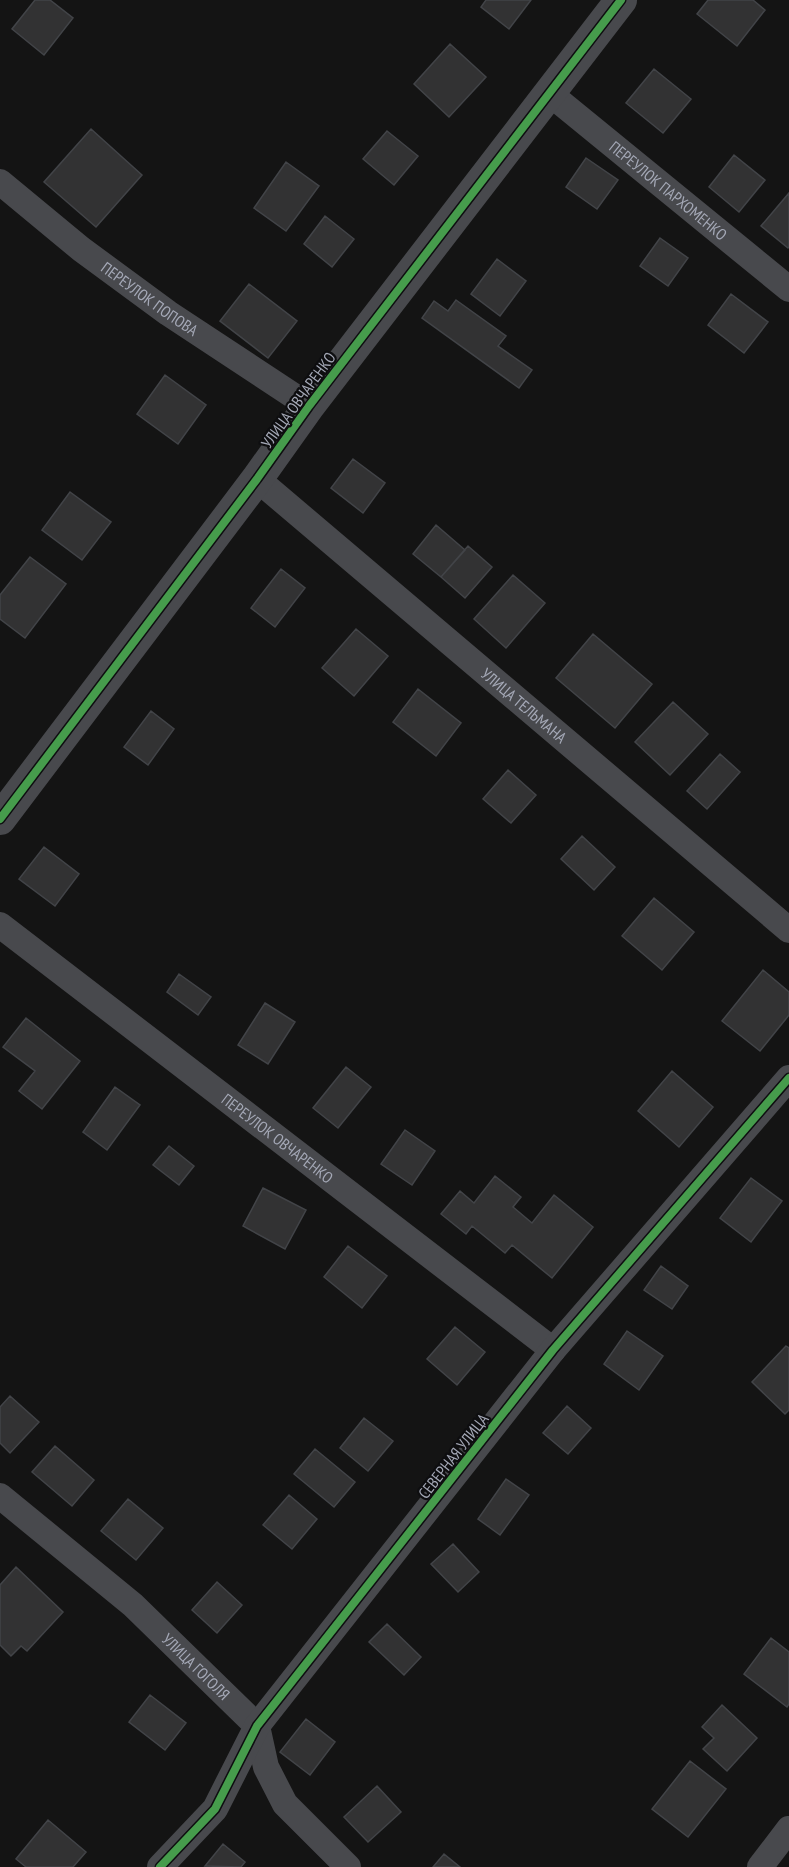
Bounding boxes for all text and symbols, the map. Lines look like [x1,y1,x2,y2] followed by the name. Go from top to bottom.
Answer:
[605,137,731,244] street label: ПЕРЕУЛОК ПАРХОМЕНКО
[97,257,202,340] street label: ПЕРЕУЛОК ПОПОВА
[256,348,340,452] street label: УЛИЦА ОВЧАРЕНКО
[477,663,571,747] street label: УЛИЦА ТЕЛЬМАНА
[218,1089,337,1188] street label: ПЕРЕУЛОК ОВЧАРЕНКО
[414,1409,493,1503] street label: СЕВЕРНАЯ УЛИЦА
[158,1629,234,1704] street label: УЛИЦА ГОГОЛЯ

